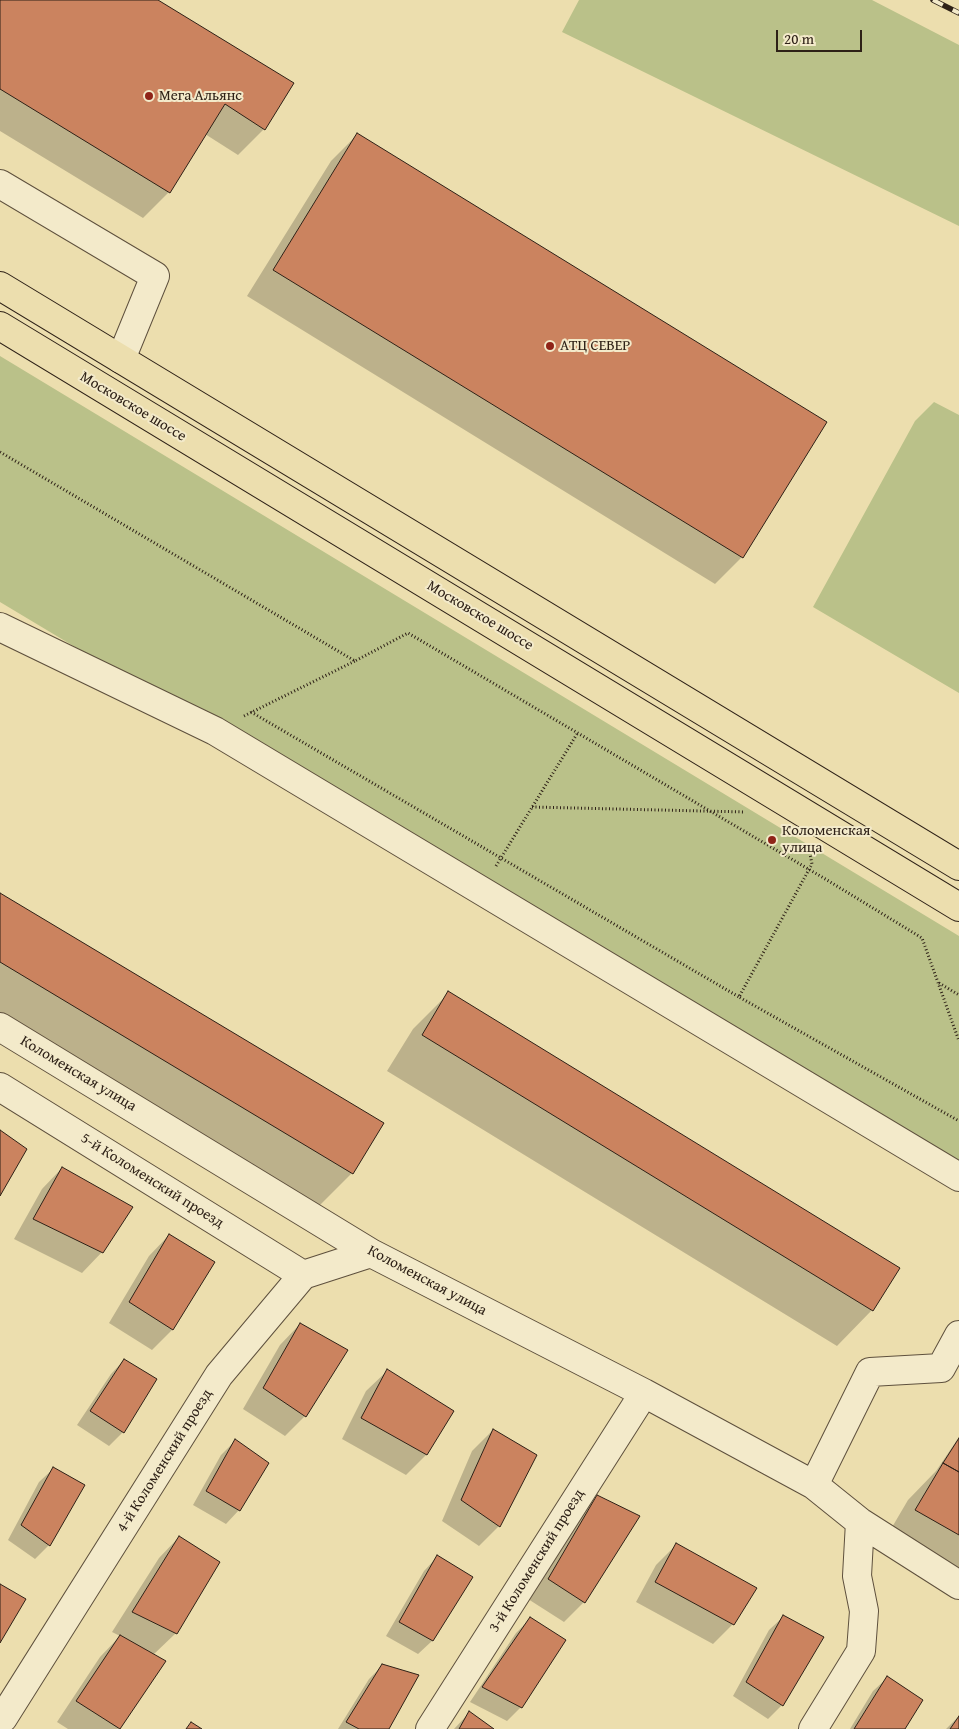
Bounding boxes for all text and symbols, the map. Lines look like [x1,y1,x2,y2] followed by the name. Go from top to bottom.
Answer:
[779,20,865,52] scale bar
[784,28,814,49] text: 20 m
[159,87,242,105] place label: Мега Альянс
[143,90,155,102] marker: Мега Альянс
[560,337,630,355] place label: АТЦ СЕВЕР
[544,340,556,352] marker: АТЦ СЕВЕР
[77,368,189,446] street label: Московское шоссе
[424,577,536,655] street label: Московское шоссе
[782,822,870,857] place label: Коломенская улица
[766,834,778,846] marker: Коломенская улица
[17,1032,139,1116] street label: Коломенская улица
[77,1130,227,1232] street label: 5-й Коломенский проезд
[364,1242,490,1320] street label: Коломенская улица
[114,1386,216,1536] street label: 4-й Коломенский проезд
[486,1486,588,1636] street label: 3-й Коломенский проезд

